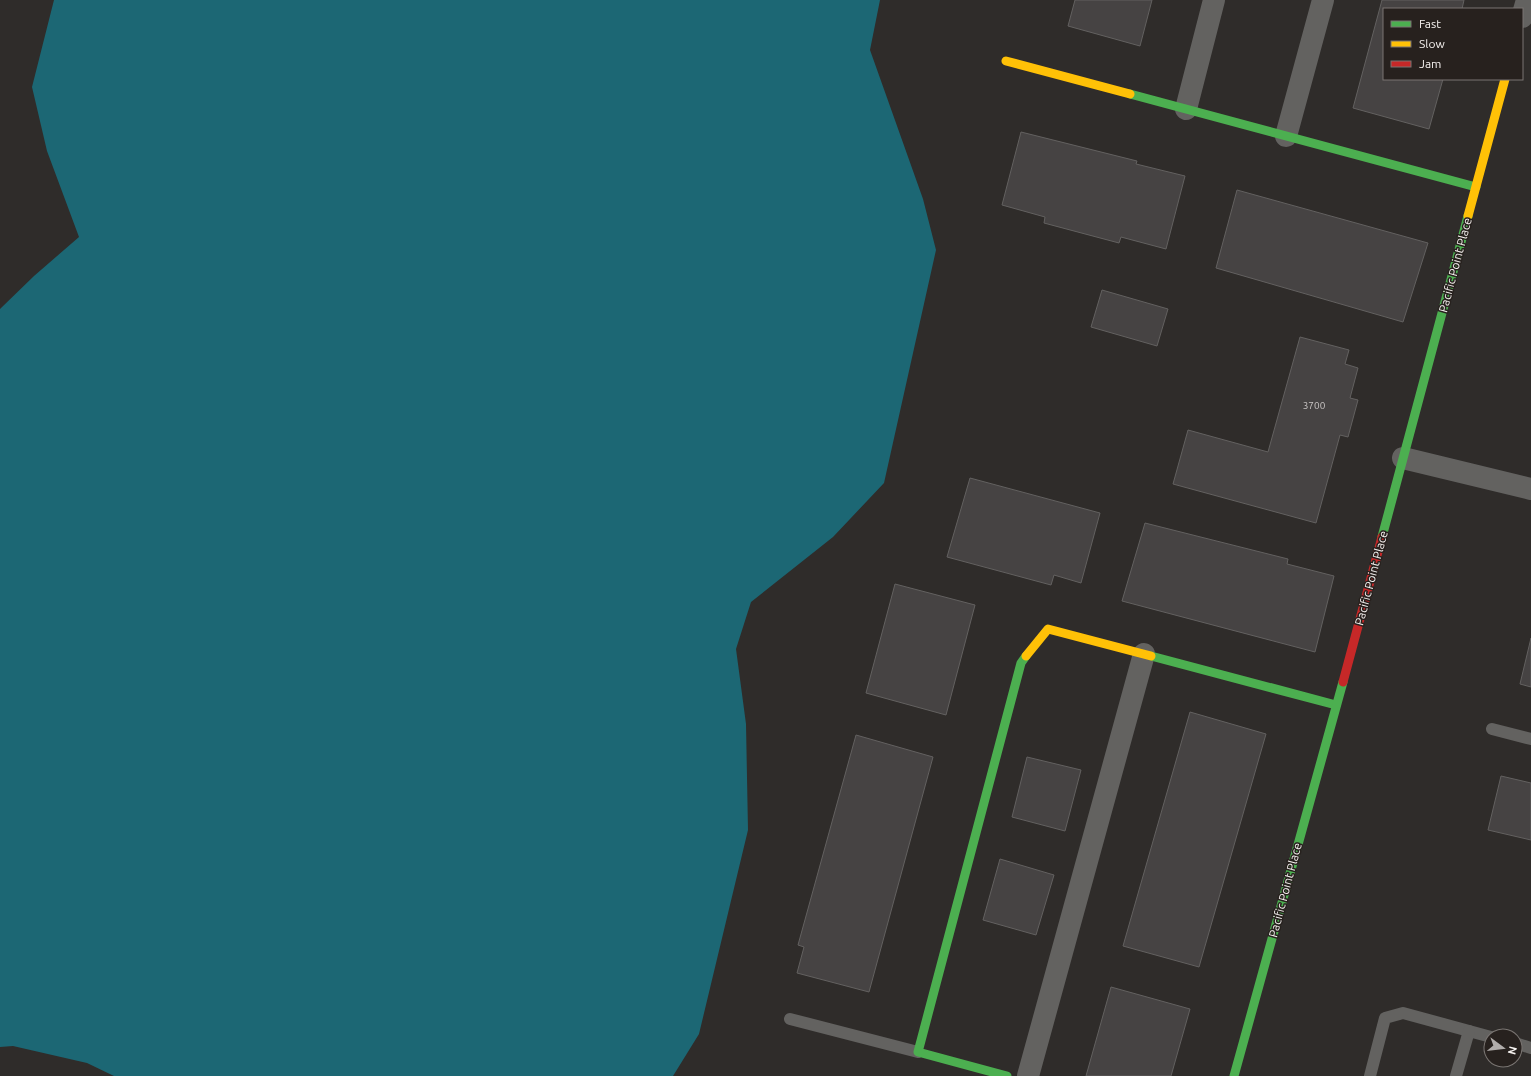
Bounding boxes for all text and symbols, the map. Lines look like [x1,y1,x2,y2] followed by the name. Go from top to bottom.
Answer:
[1383,8,1523,80] legend
[1419,17,1441,30] text: Fast
[1419,37,1445,50] text: Slow
[1419,57,1441,70] text: Jam
[1436,216,1474,314] street label: Pacific Point Place
[1303,400,1326,411] house number: 3700
[1352,529,1390,627] street label: Pacific Point Place
[1266,841,1304,939] street label: Pacific Point Place
[1483,1028,1523,1068] north arrow
[1506,1045,1520,1056] text: N

